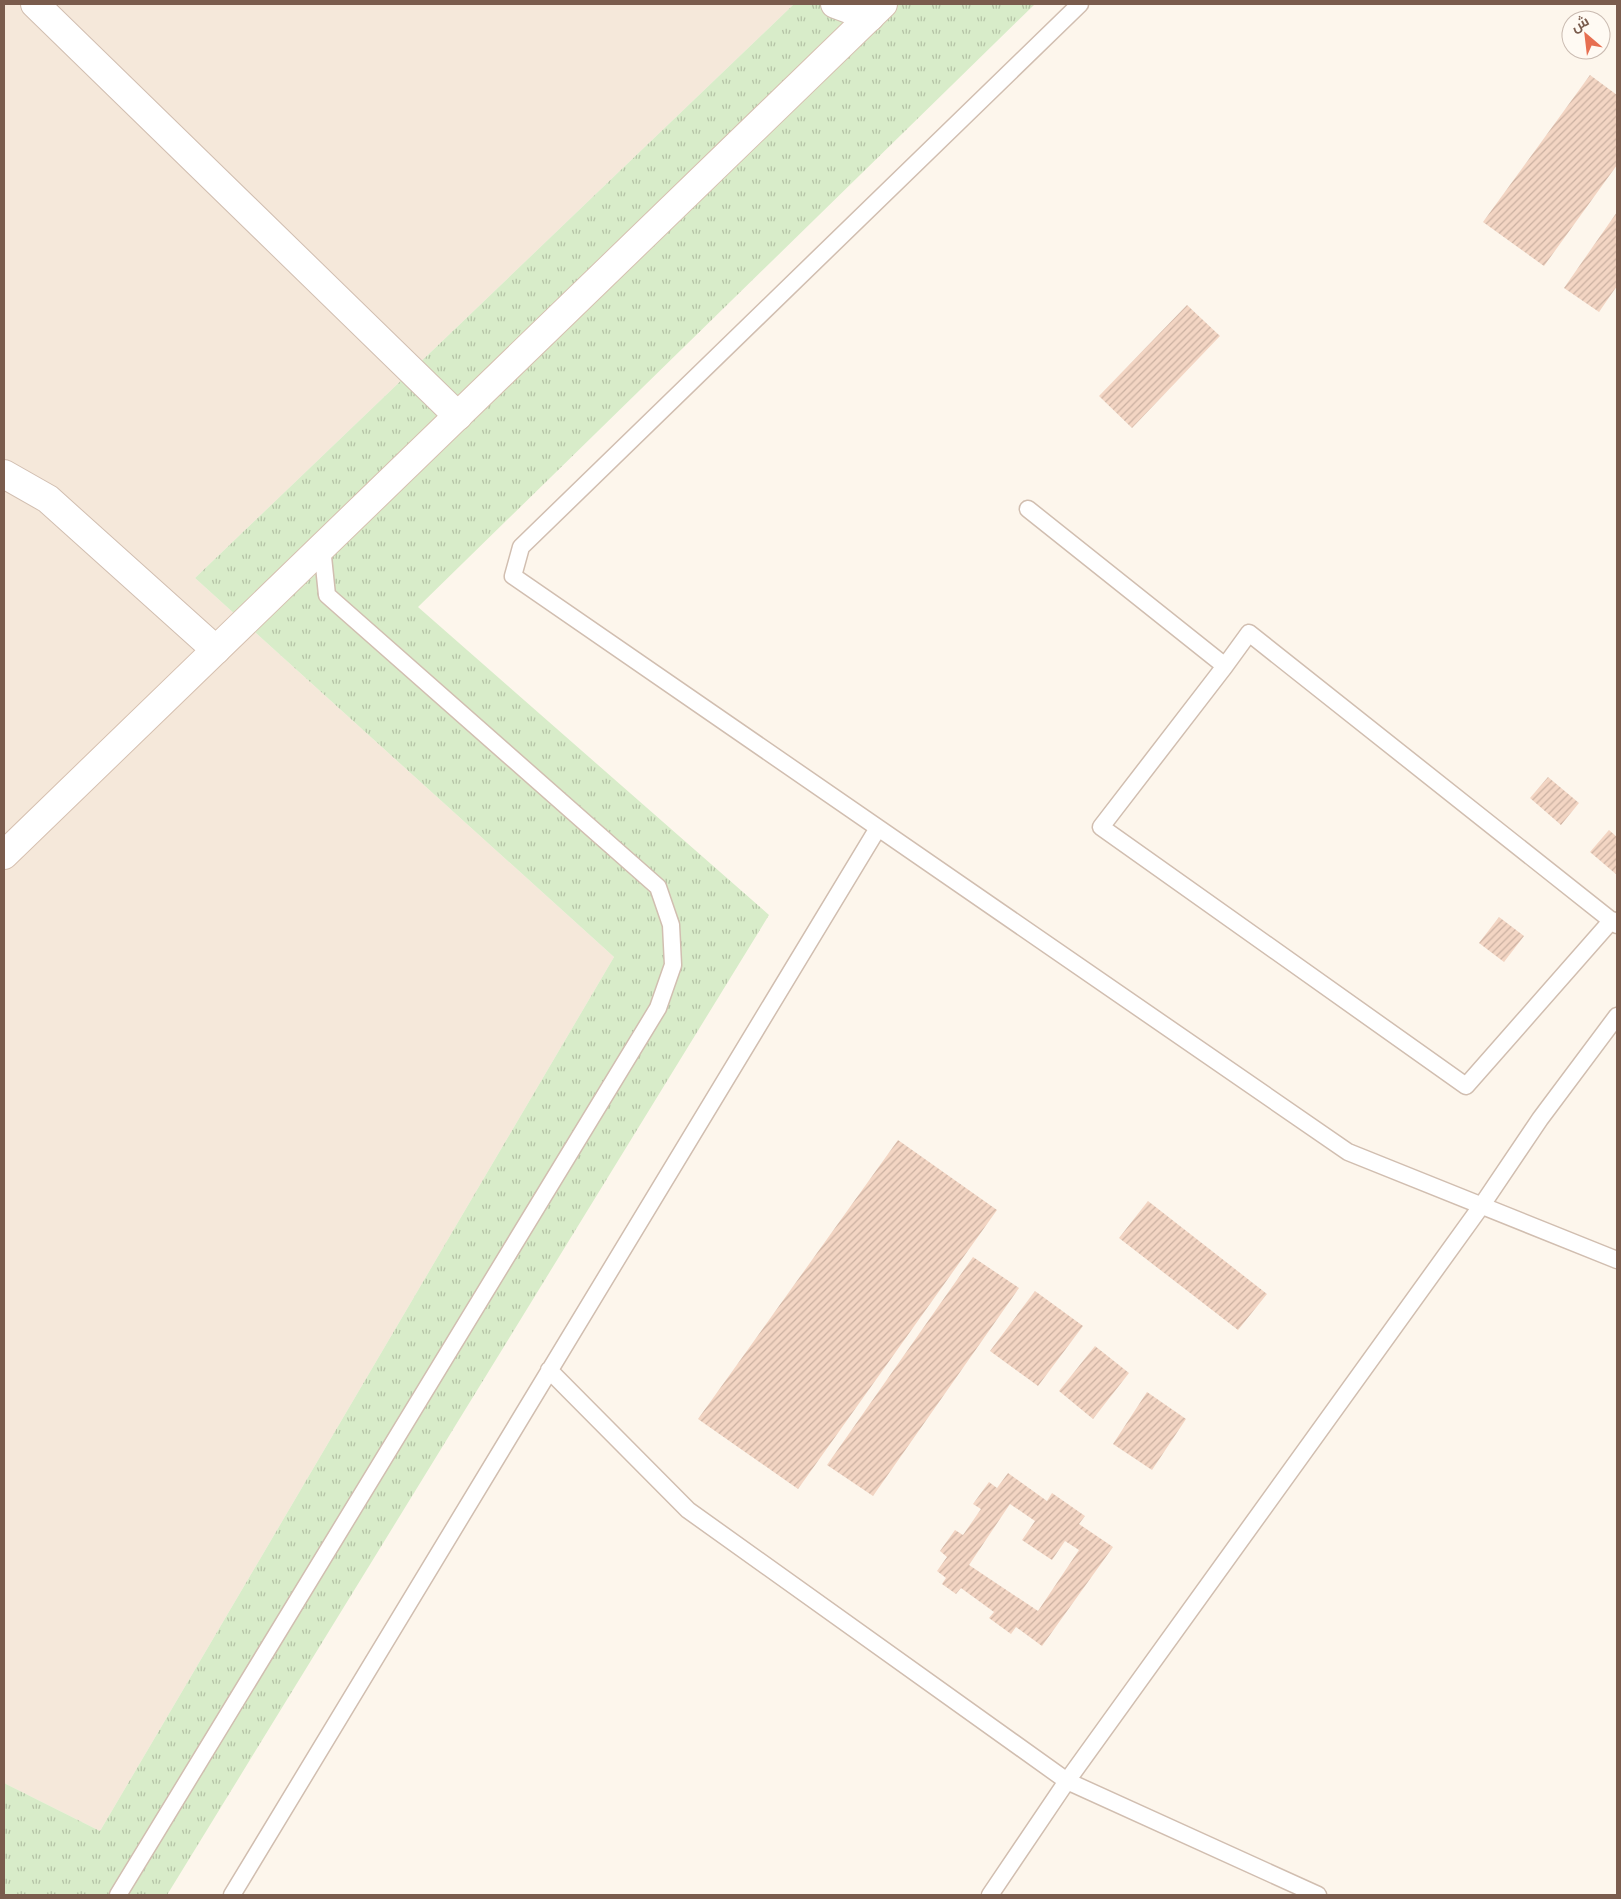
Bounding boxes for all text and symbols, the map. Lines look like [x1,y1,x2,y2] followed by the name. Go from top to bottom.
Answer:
[1561,10,1611,60] north arrow
[1568,11,1592,36] text: ش

